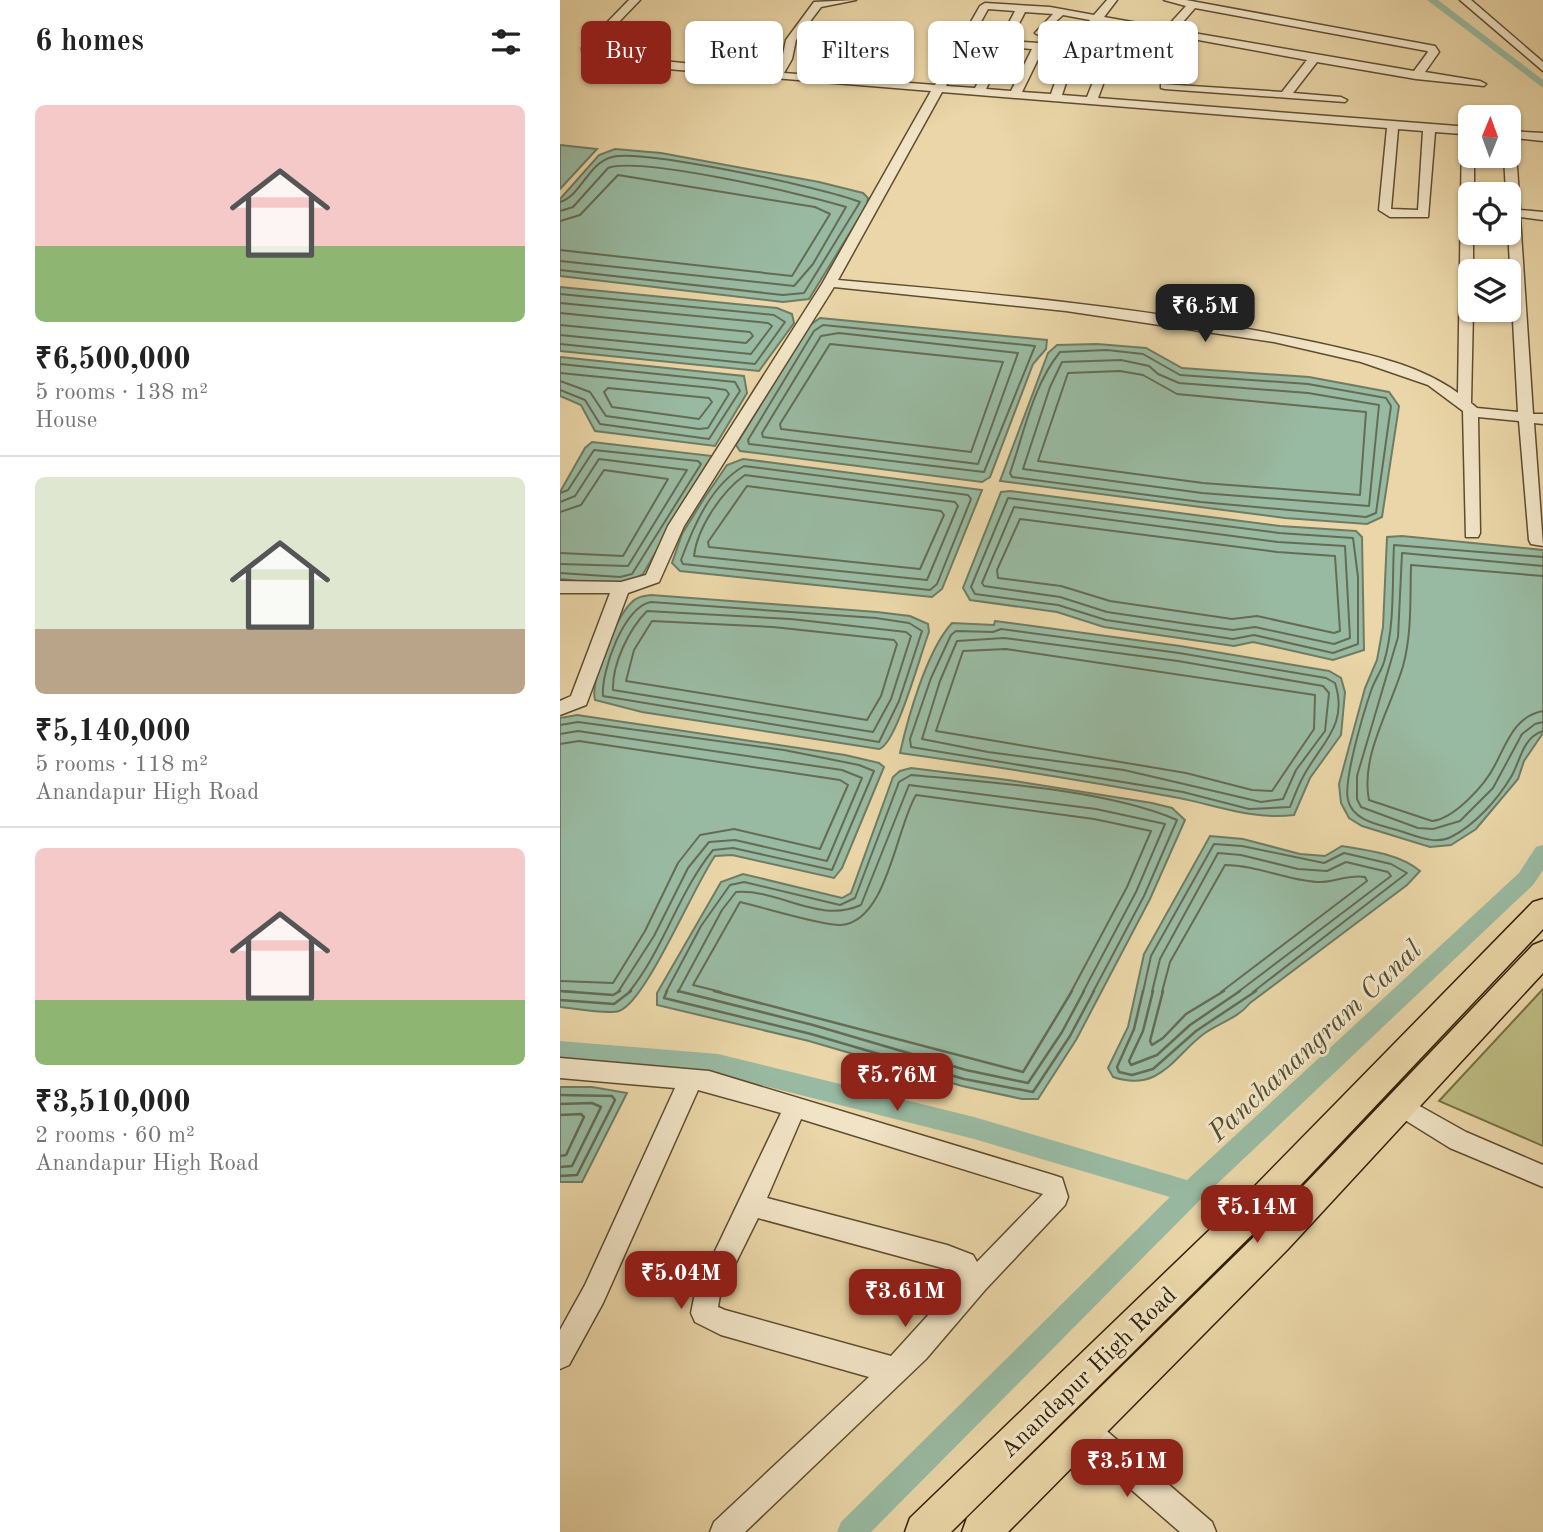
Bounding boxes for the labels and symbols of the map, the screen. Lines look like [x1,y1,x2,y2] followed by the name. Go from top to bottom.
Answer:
[1458,105,1521,168] north arrow
[1156,284,1254,344] pin: ₹6.5M
[1203,936,1428,1149] water label: Panchanangram Canal
[840,1054,954,1113] pin: ₹5.76M
[1200,1186,1314,1245] pin: ₹5.14M
[624,1252,738,1311] pin: ₹5.04M
[848,1270,962,1329] pin: ₹3.61M
[997,1284,1182,1463] street label: Anandapur High Road
[1070,1440,1184,1499] pin: ₹3.51M

